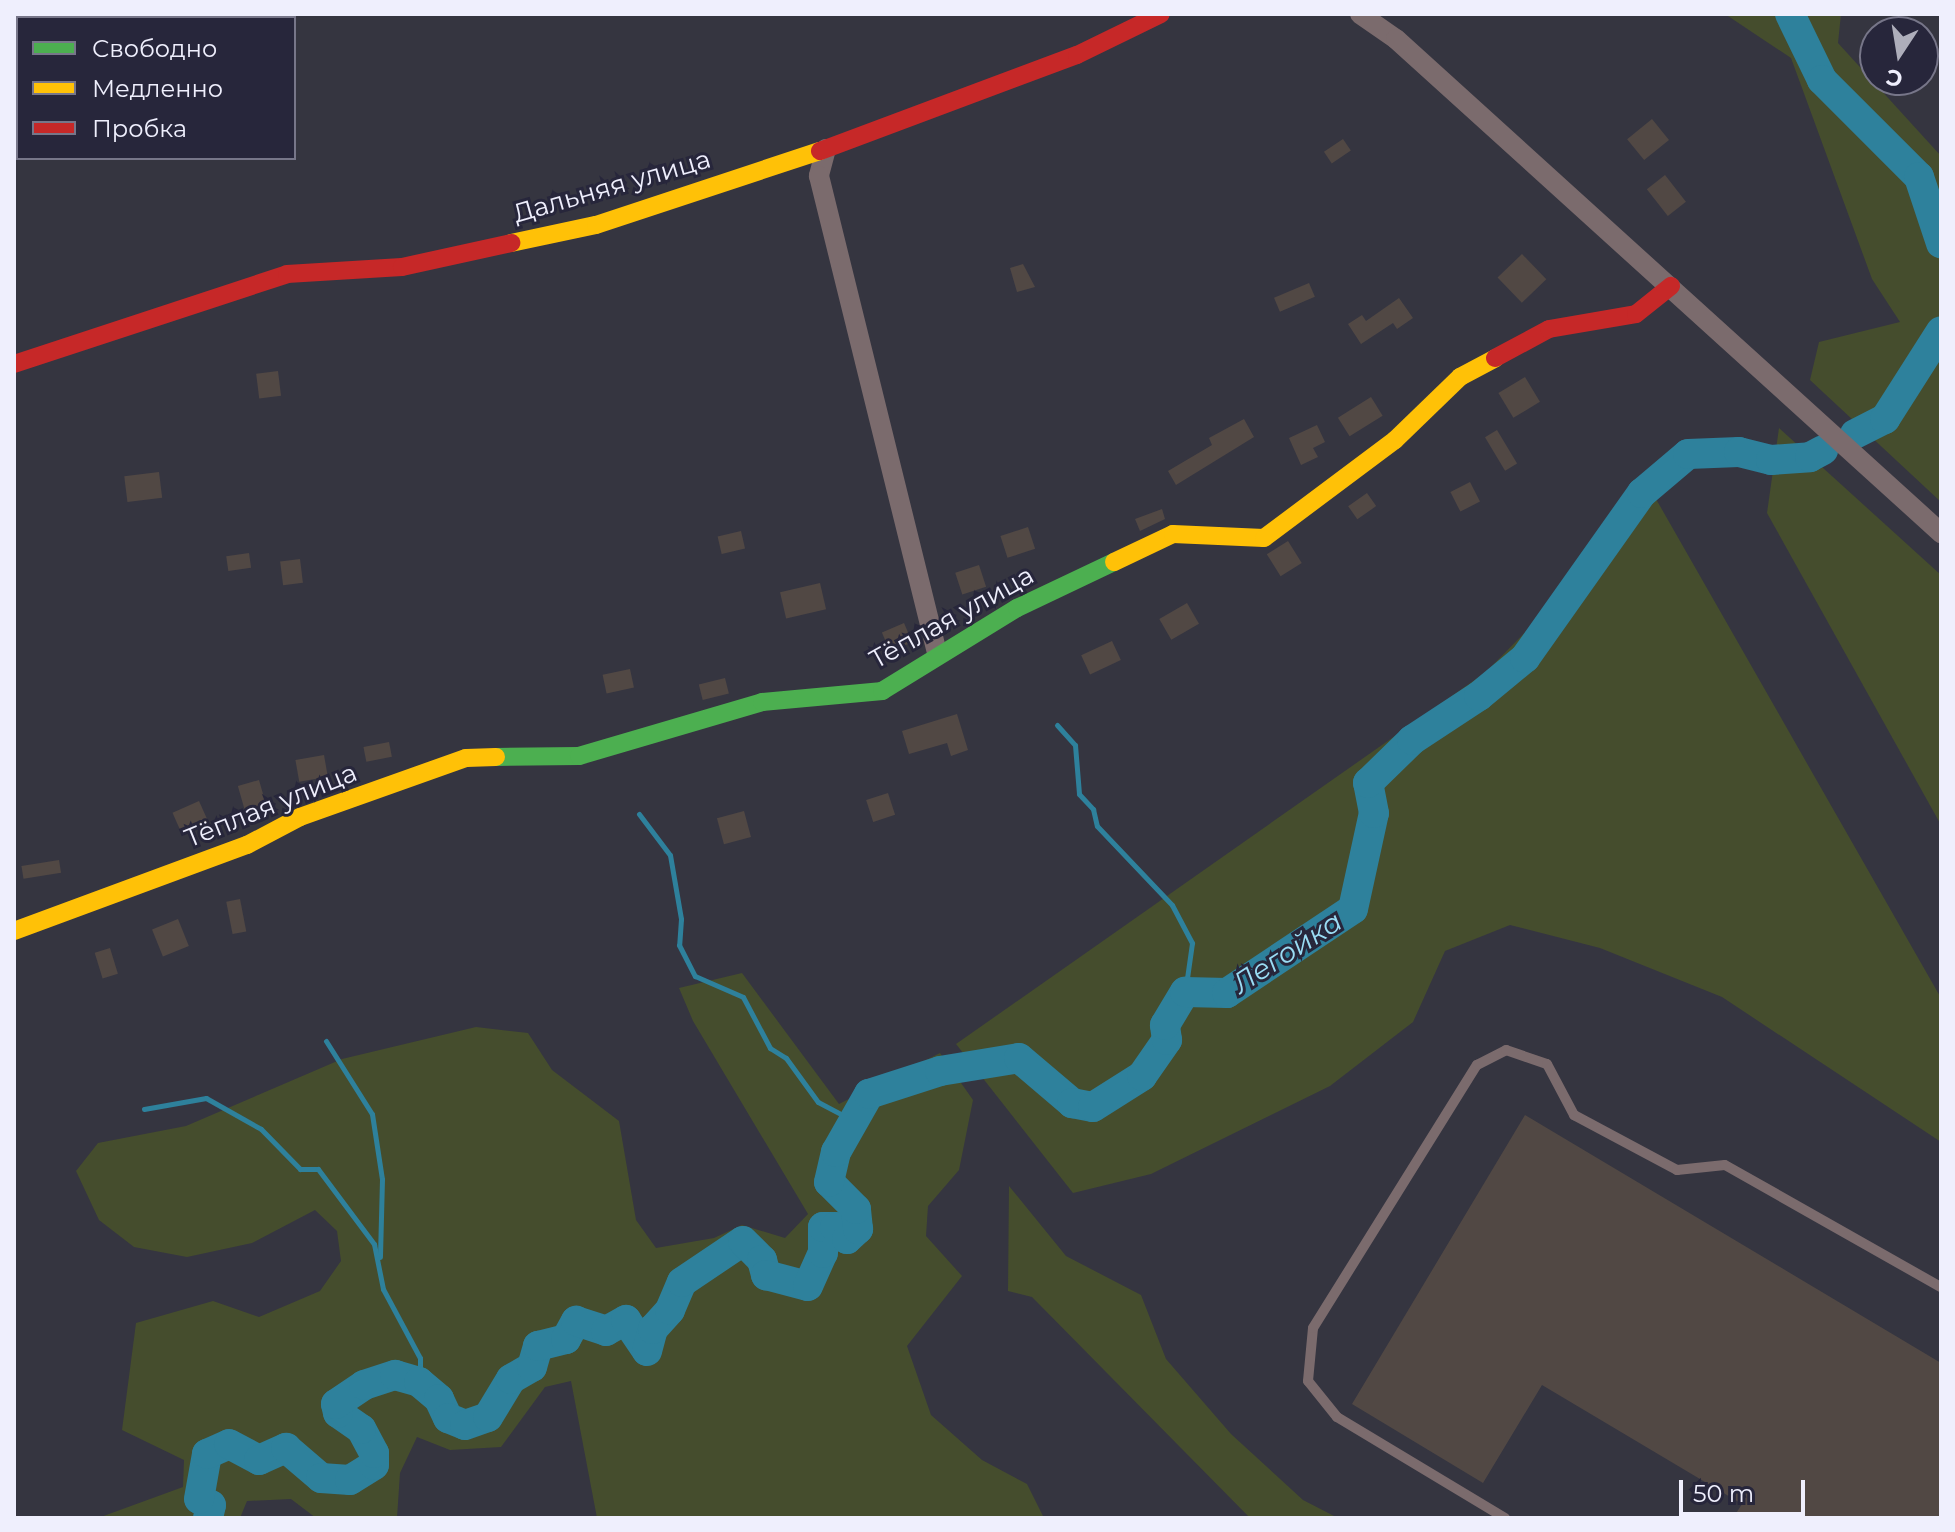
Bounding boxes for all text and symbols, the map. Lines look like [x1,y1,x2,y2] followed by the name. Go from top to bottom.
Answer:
[16,16,296,160] legend
[1859,16,1939,96] north arrow
[92,34,217,63] text: Свободно
[1884,63,1905,93] text: С
[92,74,223,103] text: Медленно
[92,114,187,143] text: Пробка
[510,144,714,230] street label: Дальняя улица
[865,560,1039,676] street label: Тёплая улица
[180,757,362,855] street label: Тёплая улица
[1226,904,1348,1000] water label: Легойка
[1683,1464,1809,1514] scale bar
[1693,1479,1754,1508] text: 50 m

